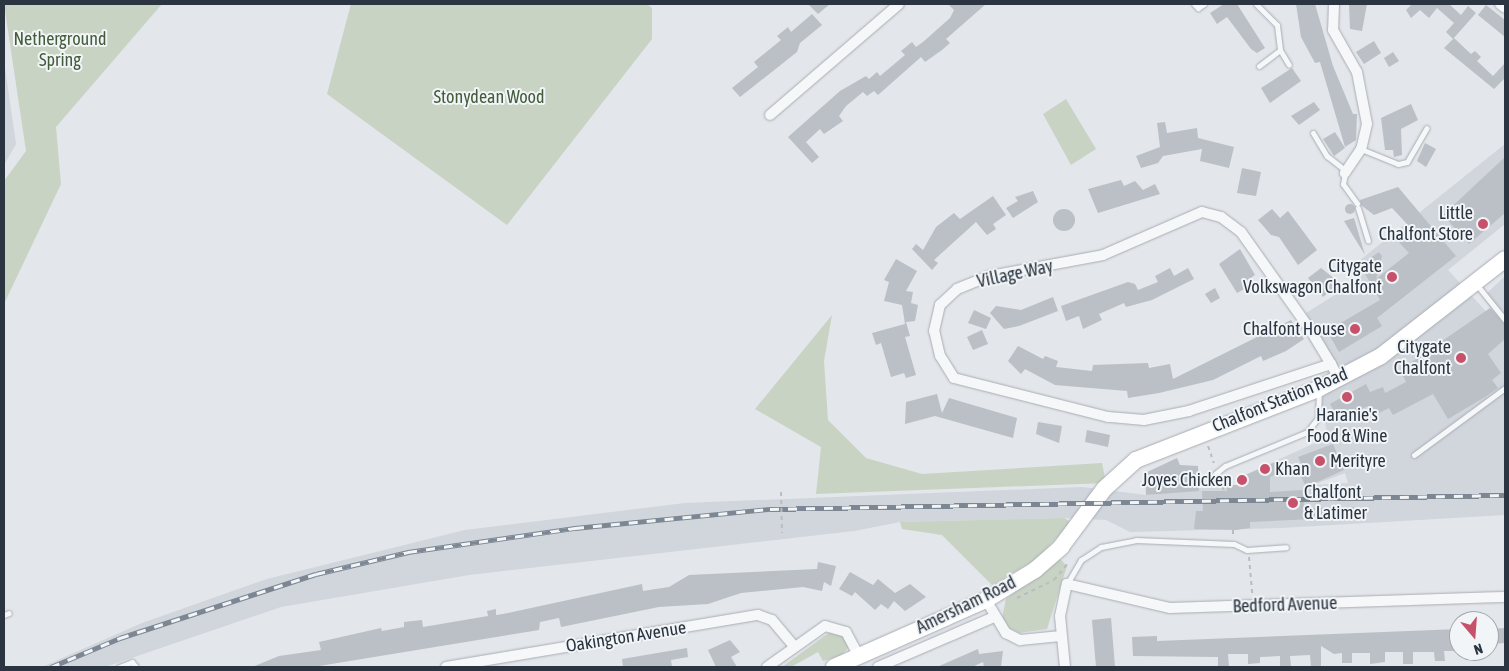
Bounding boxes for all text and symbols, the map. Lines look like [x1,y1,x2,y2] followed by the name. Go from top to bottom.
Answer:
[13,29,107,72] park label: Netherground Spring
[433,86,545,108] park label: Stonydean Wood
[1379,203,1473,245] place label: Little Chalfont Store
[1477,218,1489,230] marker: Little Chalfont Store
[975,255,1055,293] street label: Village Way
[1243,256,1382,298] place label: Citygate Volkswagon Chalfont
[1386,271,1398,283] marker: Citygate Volkswagon Chalfont
[1243,318,1345,340] place label: Chalfont House
[1349,323,1361,335] marker: Chalfont House
[1394,337,1451,379] place label: Citygate Chalfont
[1455,352,1467,364] marker: Citygate Chalfont
[1209,363,1351,437] street label: Chalfont Station Road
[1341,391,1353,403] marker: Haranie's Food & Wine
[1307,405,1387,448] place label: Haranie's Food & Wine
[1330,450,1386,472] place label: Merityre
[1314,455,1326,467] marker: Merityre
[1275,458,1310,480] place label: Khan
[1259,463,1271,475] marker: Khan
[1142,469,1232,491] place label: Joyes Chicken
[1236,474,1248,486] marker: Joyes Chicken
[1304,482,1367,524] place label: Chalfont & Latimer
[1286,496,1300,510] marker: Chalfont & Latimer
[913,572,1019,638] street label: Amersham Road
[1232,592,1338,618] street label: Bedford Avenue
[1449,611,1499,661] north arrow
[564,617,688,657] street label: Oakington Avenue
[1472,640,1485,658] text: N

